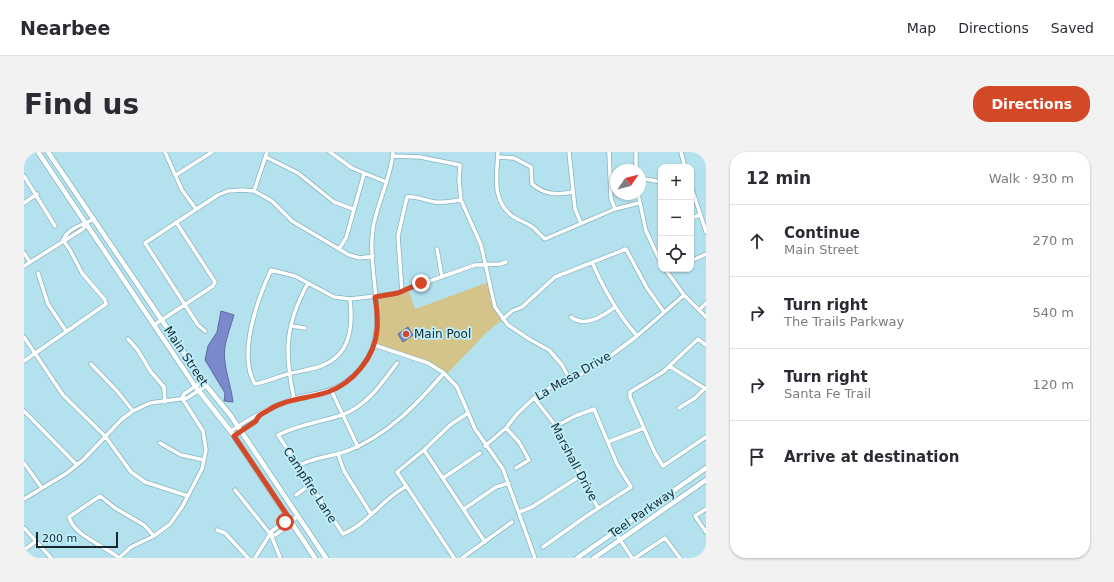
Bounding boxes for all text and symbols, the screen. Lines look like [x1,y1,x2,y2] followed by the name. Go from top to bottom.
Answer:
[20,17,110,39] text: Nearbee
[907,20,936,36] text: Map
[958,20,1029,36] text: Directions
[1051,20,1094,36] text: Saved
[973,86,1090,122] button: Directions
[24,88,139,121] text: Find us
[610,164,646,200] north arrow
[658,164,694,272] map controls
[658,164,694,200] button: +
[746,168,811,188] text: 12 min
[989,171,1074,186] text: Walk · 930 m
[658,200,694,236] button: −
[784,224,860,242] text: Continue
[746,230,768,252] icon: ahead
[1032,233,1074,248] text: 270 m
[658,236,694,272] button: locate
[784,242,859,257] text: Main Street
[412,274,430,292] route end
[784,296,868,314] text: Turn right
[746,302,768,324] icon: right
[1032,305,1074,320] text: 540 m
[784,314,904,329] text: The Trails Parkway
[161,324,211,389] street label: Main Street
[414,327,471,341] place label: Main Pool
[401,329,411,339] marker: Main Pool
[533,349,613,403] street label: La Mesa Drive
[784,368,868,386] text: Turn right
[746,374,768,396] icon: right
[1032,377,1074,392] text: 120 m
[784,386,871,401] text: Santa Fe Trail
[548,421,600,503] street label: Marshall Drive
[280,444,340,526] street label: Campfire Lane
[746,446,768,468] icon: arrive
[784,448,959,466] text: Arrive at destination
[605,485,678,542] street label: Teel Parkway
[276,513,294,531] route start
[36,530,118,549] scale bar
[42,532,77,545] text: 200 m

